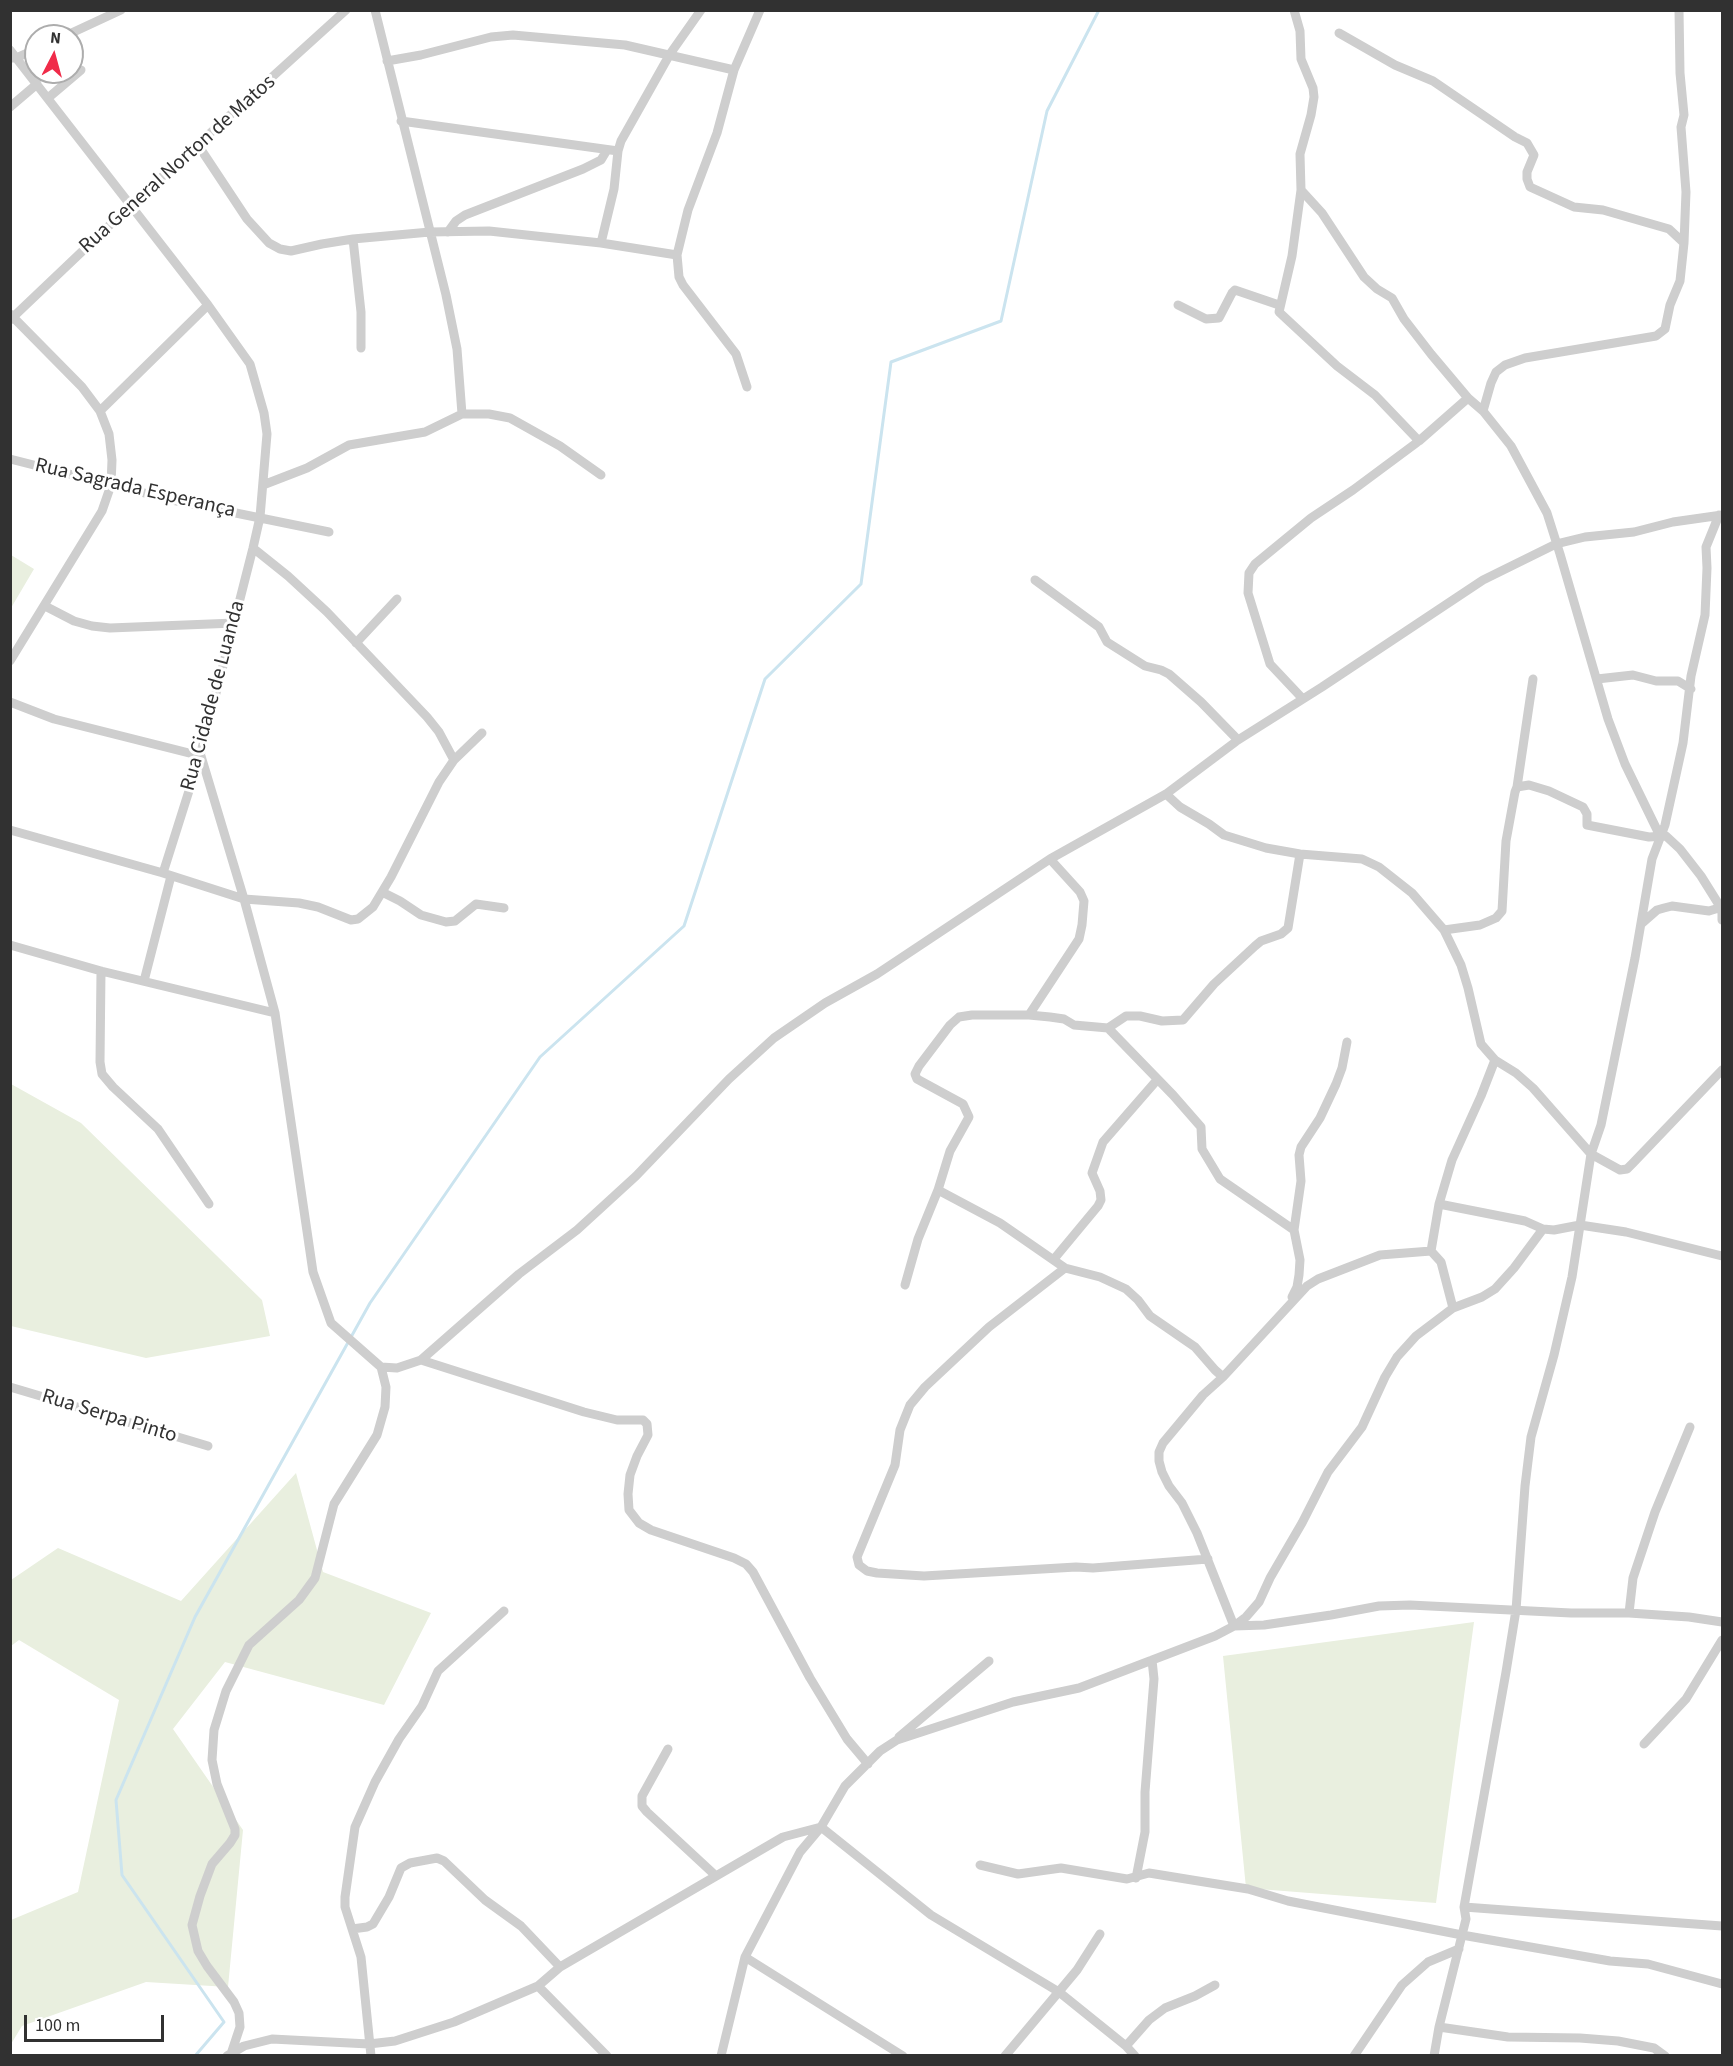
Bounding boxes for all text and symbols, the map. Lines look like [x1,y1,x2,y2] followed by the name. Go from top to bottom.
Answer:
[24,24,84,84] north arrow
[49,27,62,50] text: N
[75,70,281,260] street label: Rua General Norton de Matos
[32,454,238,524] street label: Rua Sagrada Esperança
[176,598,252,794] street label: Rua Cidade de Luanda
[38,1384,180,1450] street label: Rua Serpa Pinto
[27,2003,166,2041] scale bar
[35,2013,80,2038] text: 100 m

